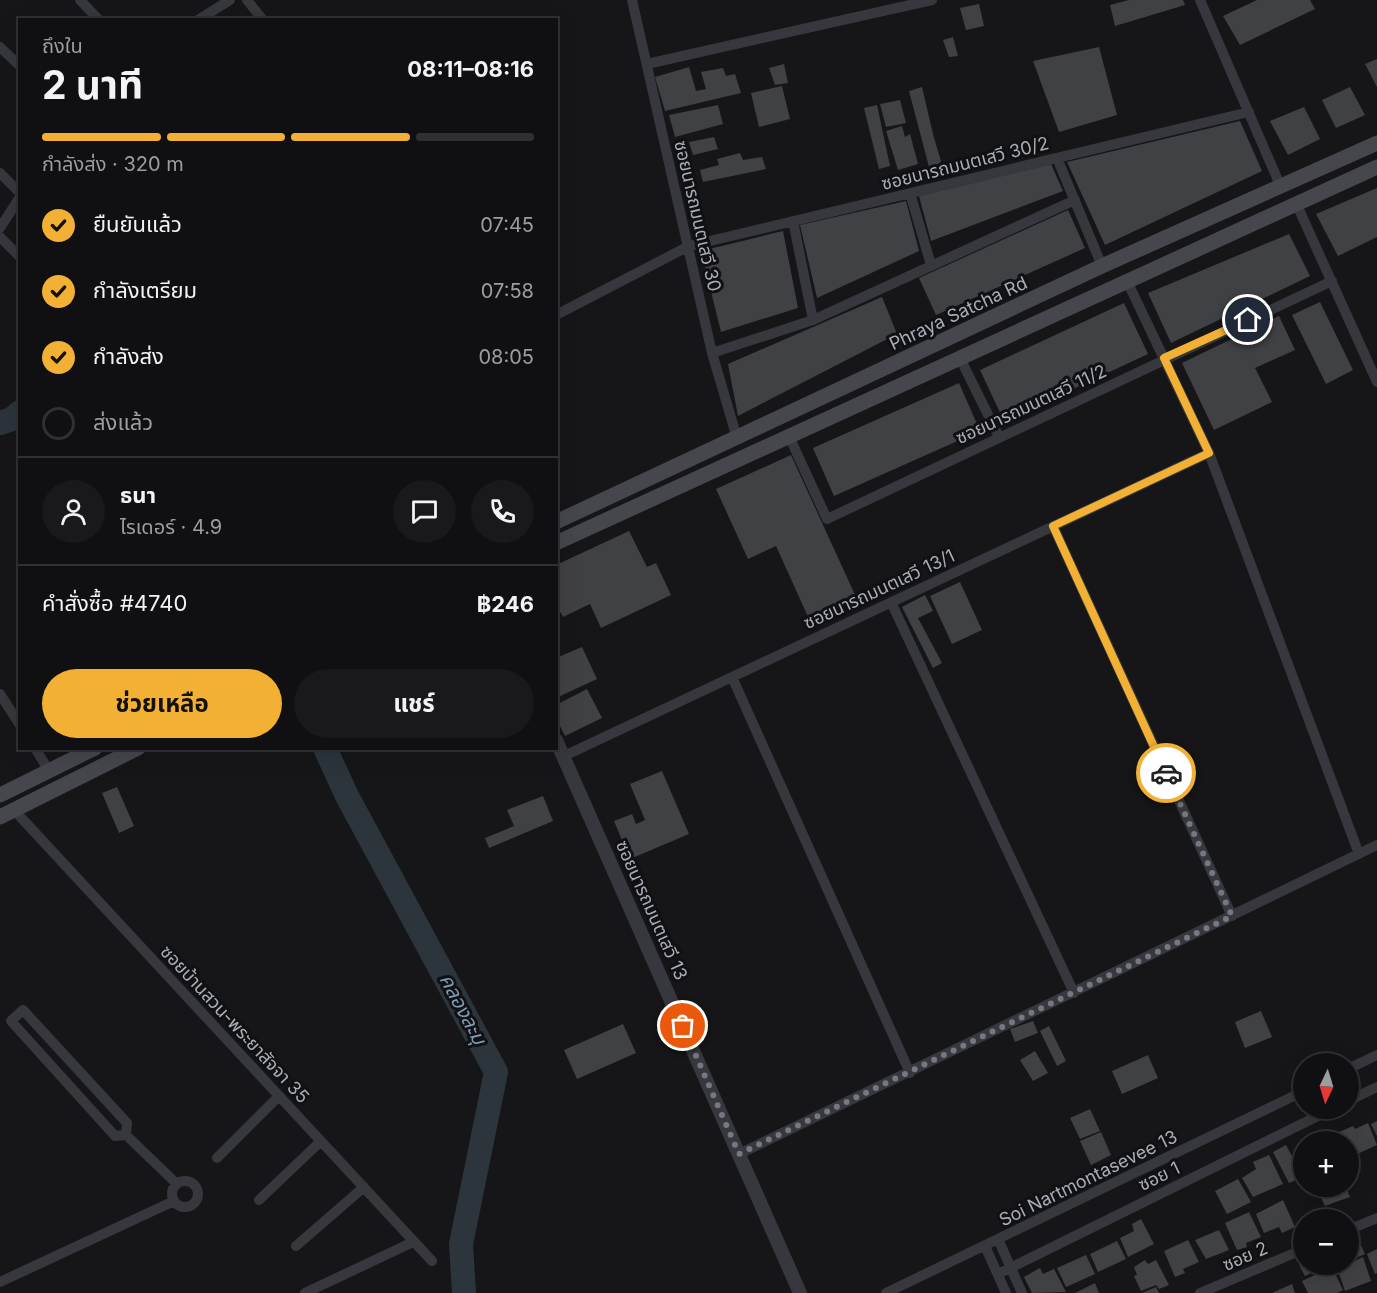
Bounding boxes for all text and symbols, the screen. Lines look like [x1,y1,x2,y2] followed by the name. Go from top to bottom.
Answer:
[42,34,83,58] text: ถึงใน
[407,56,534,82] text: 08:11–08:16
[42,61,143,108] text: 2 นาที
[879,132,1051,194] street label: ซอยนารถมนตเสวี 30/2
[670,138,726,294] street label: ซอยนารถมนตเสวี 30
[42,152,184,176] text: กำลังส่ง · 320 m
[42,209,75,242] icon: check
[93,211,182,237] text: ยืนยันแล้ว
[480,213,534,237] text: 07:45
[886,272,1030,354] street label: Phraya Satcha Rd
[42,275,75,308] icon: check
[93,277,197,303] text: กำลังเตรียม
[481,279,534,303] text: 07:58
[1222,294,1273,345] pin
[1231,303,1264,336] icon: home
[42,341,75,374] icon: check
[93,343,164,369] text: กำลังส่ง
[478,345,534,369] text: 08:05
[952,360,1110,448] street label: ซอยนารถมนตเสวี 11/2
[93,409,153,435] text: ส่งแล้ว
[42,480,105,543] button: person
[393,480,456,543] button: chat
[471,480,534,543] button: phone
[120,482,156,508] text: ธนา
[120,515,222,539] text: ไรเดอร์ · 4.9
[800,545,958,633] street label: ซอยนารถมนตเสวี 13/1
[42,590,187,616] text: คำสั่งซื้อ #4740
[477,591,534,617] text: ฿246
[42,669,282,738] button: ช่วยเหลือ
[294,669,534,738] button: แชร์
[1136,743,1196,803] courier
[1150,757,1183,790] icon: car
[612,837,692,983] street label: ซอยนารถมนตเสวี 13
[156,941,314,1107] street label: ซอยบ้านสวน-พระยาสัจจา 35
[434,970,492,1050] water label: คลองละมุ
[657,1000,708,1051] pin
[666,1009,699,1042] icon: bag
[1293,1053,1359,1119] north arrow
[1293,1053,1359,1275] map controls
[996,1126,1180,1230] street label: Soi Nartmontasevee 13
[1293,1131,1359,1197] button: +
[1135,1157,1183,1195] street label: ซอย 1
[1293,1209,1359,1275] button: −
[1219,1237,1271,1275] street label: ซอย 2

